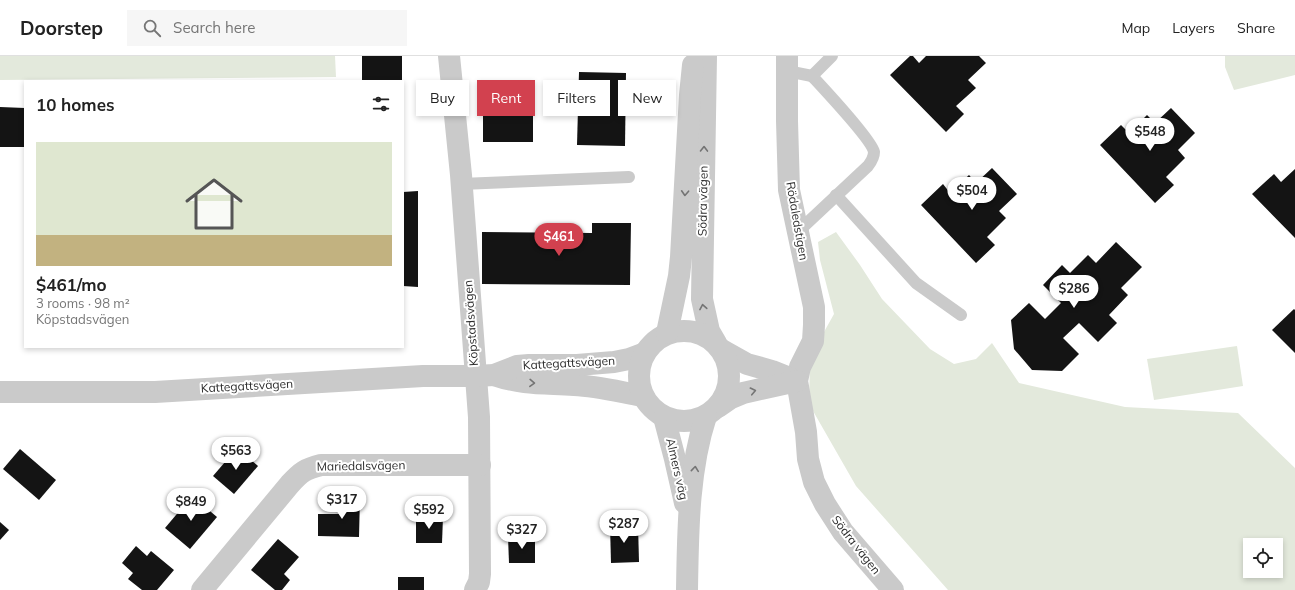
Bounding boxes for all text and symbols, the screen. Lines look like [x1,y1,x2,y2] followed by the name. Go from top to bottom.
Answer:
[127,10,407,46] search box
[20,16,103,40] text: Doorstep
[141,17,163,39] icon: search
[173,18,256,37] text: Search here
[1121,19,1150,37] text: Map
[1172,19,1215,37] text: Layers
[1237,19,1275,37] text: Share
[416,80,469,116] chip: Buy
[477,80,535,116] chip: Rent
[543,80,610,116] chip: Filters
[618,80,676,116] chip: New
[370,93,392,115] icon: filters
[36,94,115,115] text: 10 homes
[1126,118,1174,152] pin: $548
[1134,123,1166,139] text: $548
[700,146,708,152] one-way arrow
[694,166,711,236] street label: Södra vägen
[178,168,250,240] icon: home
[948,177,996,211] pin: $504
[783,180,812,261] street label: Rödaledstigen
[956,182,988,198] text: $504
[680,190,689,196] one-way arrow
[535,223,583,257] pin: $461
[543,228,575,244] text: $461
[36,274,107,295] text: $461/mo
[1050,275,1098,309] pin: $286
[460,280,481,367] street label: Köpstadsvägen
[1058,280,1090,296] text: $286
[36,295,130,311] text: 3 rooms · 98 m²
[700,304,708,310] one-way arrow
[36,311,129,327] text: Köpstadsvägen
[522,353,616,372] street label: Kattegattsvägen
[200,376,294,395] street label: Kattegattsvägen
[529,379,535,387] one-way arrow
[750,387,756,395] one-way arrow
[212,437,260,471] pin: $563
[663,437,692,501] street label: Almers väg
[220,442,252,458] text: $563
[317,457,405,474] street label: Mariedalsvägen
[690,466,699,472] one-way arrow
[318,486,366,520] pin: $317
[167,488,215,522] pin: $849
[326,491,358,507] text: $317
[175,493,207,509] text: $849
[405,496,453,530] pin: $592
[413,501,445,517] text: $592
[600,510,648,544] pin: $287
[829,512,884,577] street label: Södra vägen
[608,515,640,531] text: $287
[498,516,546,550] pin: $327
[506,521,538,537] text: $327
[1243,538,1283,578] map controls
[1243,538,1283,578] button: locate

